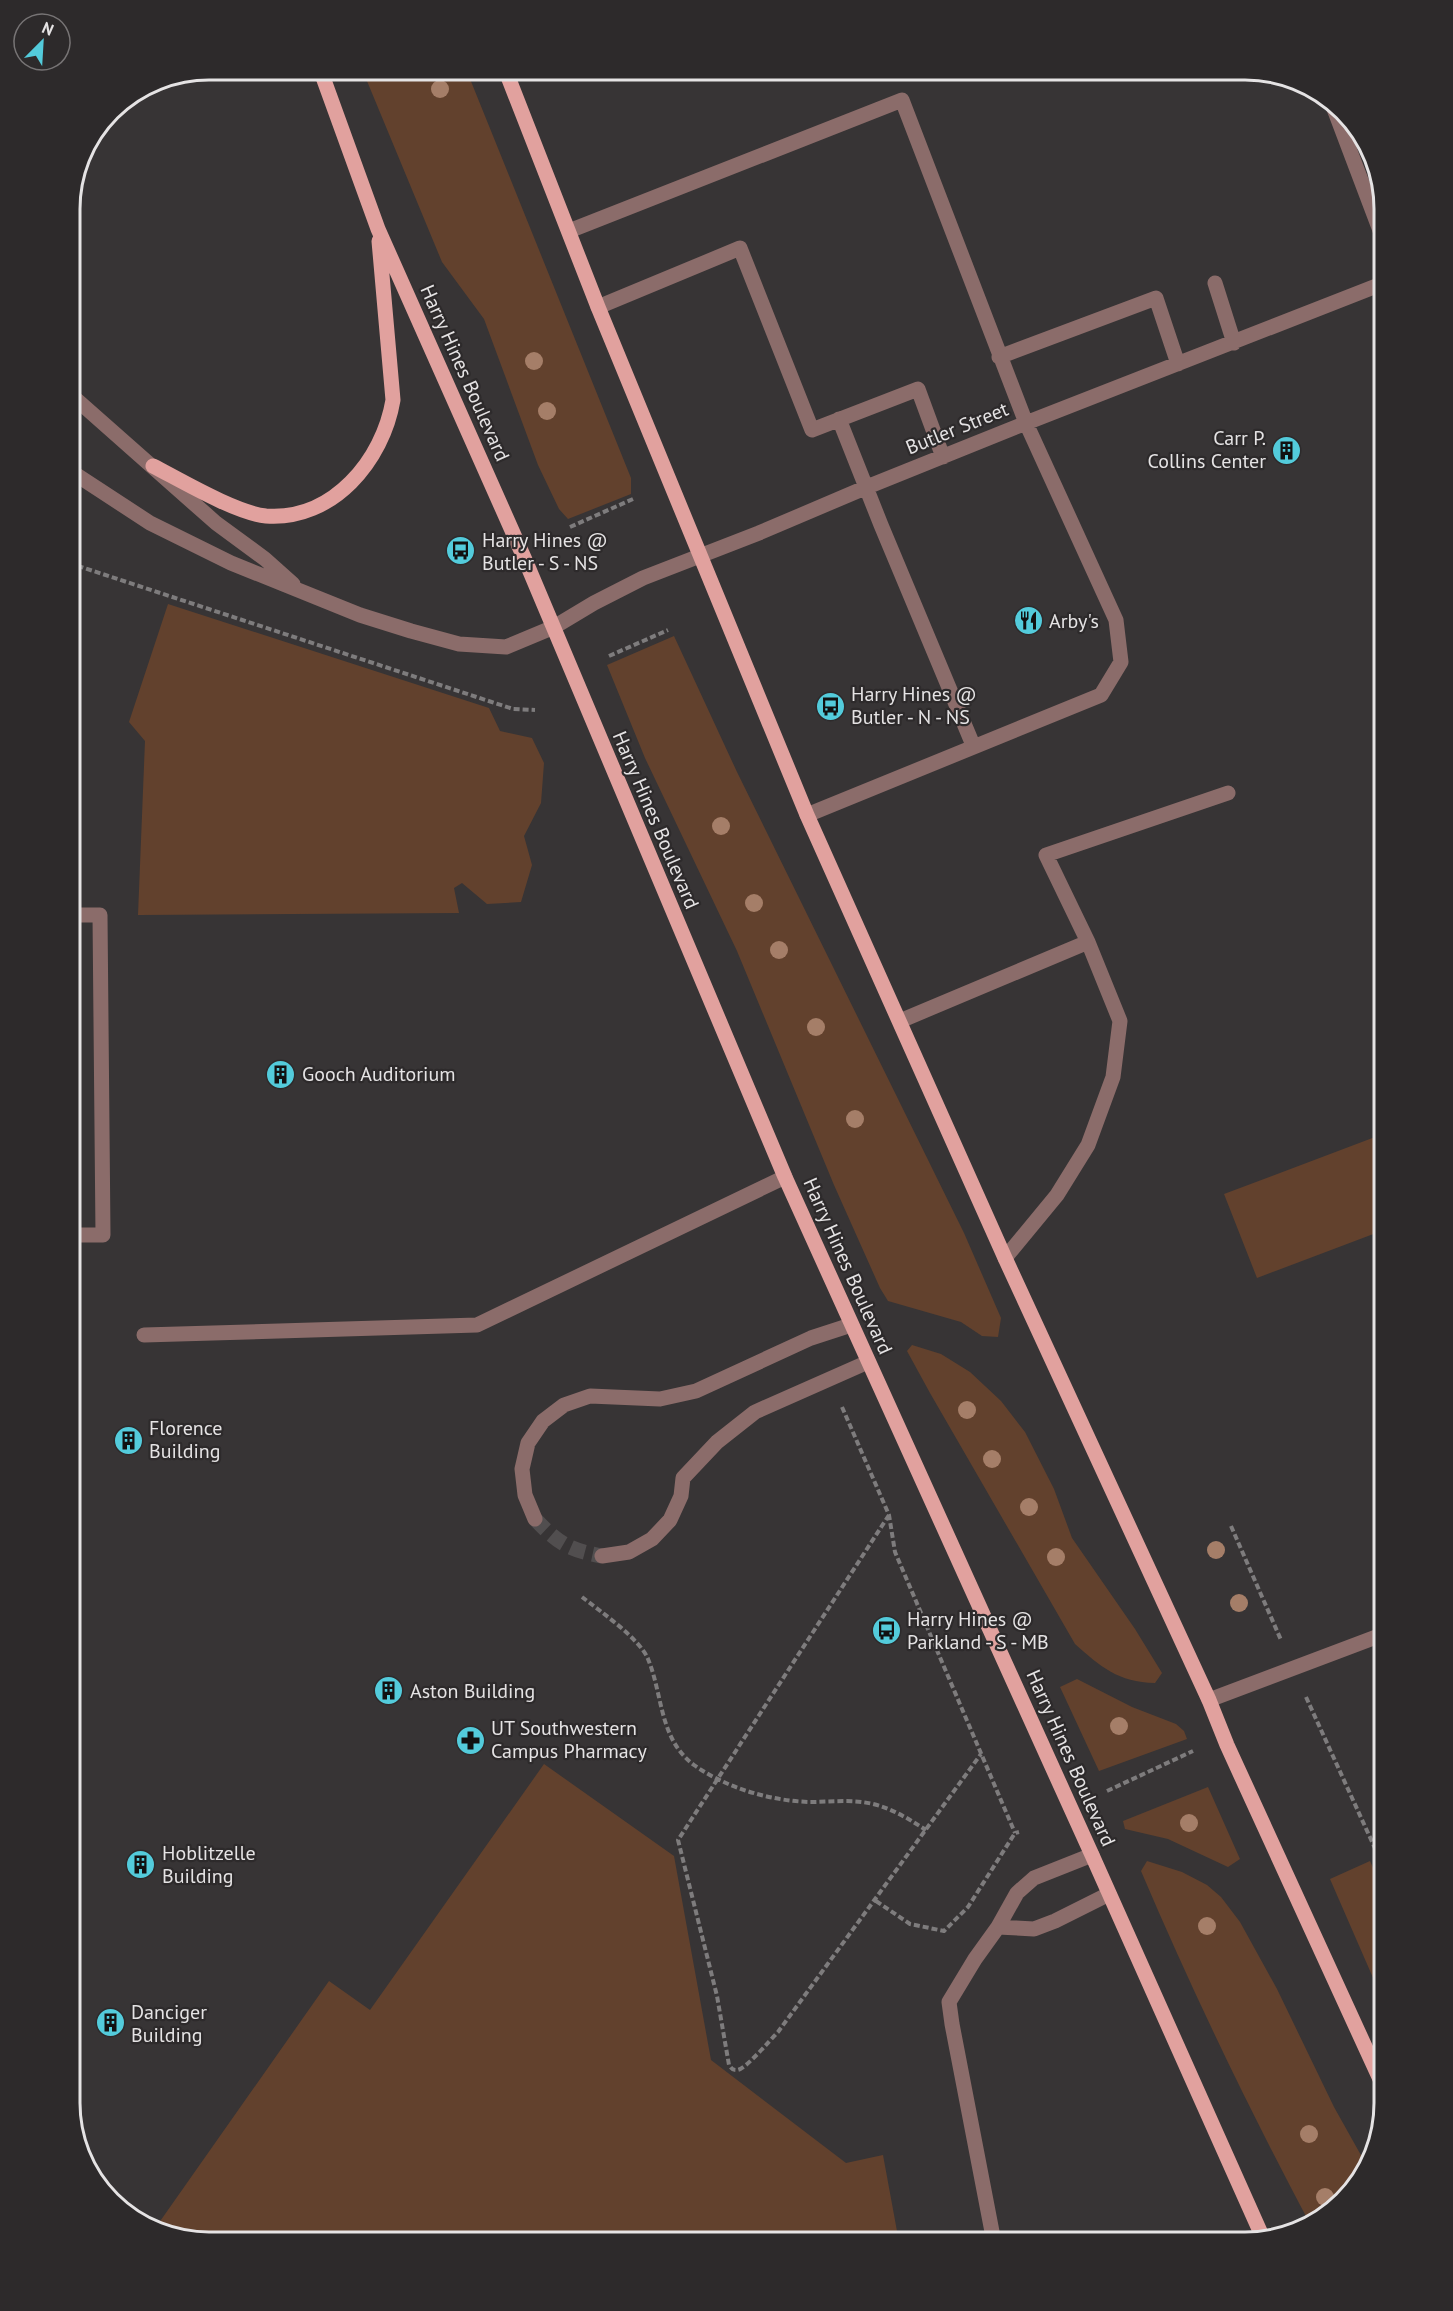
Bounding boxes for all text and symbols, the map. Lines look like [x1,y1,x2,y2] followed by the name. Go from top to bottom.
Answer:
[12,12,72,72] north arrow
[39,17,57,40] text: N
[414,281,516,465] street label: Harry Hines Boulevard
[902,396,1012,460] street label: Butler Street
[1147,425,1266,474] place label: Carr P. Collins Center
[1271,434,1303,466] building icon: Carr P. Collins Center
[482,527,608,576] place label: Harry Hines @ Butler - S - NS
[445,535,477,567] bus stop icon: Harry Hines @ Butler - S - NS
[1012,605,1044,637] restaurant icon: Arby's
[1049,608,1099,634] place label: Arby's
[851,681,977,730] place label: Harry Hines @ Butler - N - NS
[814,690,846,722] bus stop icon: Harry Hines @ Butler - N - NS
[607,727,705,913] street label: Harry Hines Boulevard
[265,1058,297,1090] building icon: Gooch Auditorium
[302,1061,455,1087] place label: Gooch Auditorium
[797,1174,899,1358] street label: Harry Hines Boulevard
[149,1415,223,1464] place label: Florence Building
[112,1424,144,1456] building icon: Florence Building
[907,1606,1049,1655] place label: Harry Hines @ Parkland - S - MB
[870,1615,902,1647] bus stop icon: Harry Hines @ Parkland - S - MB
[1020,1666,1122,1850] street label: Harry Hines Boulevard
[373,1675,405,1707] building icon: Aston Building
[410,1678,535,1704] place label: Aston Building
[491,1715,647,1764] place label: UT Southwestern Campus Pharmacy
[454,1724,486,1756] pharmacy icon: UT Southwestern Campus Pharmacy
[162,1840,256,1889] place label: Hoblitzelle Building
[125,1849,157,1881] building icon: Hoblitzelle Building
[131,1999,207,2048] place label: Danciger Building
[94,2007,126,2039] building icon: Danciger Building

